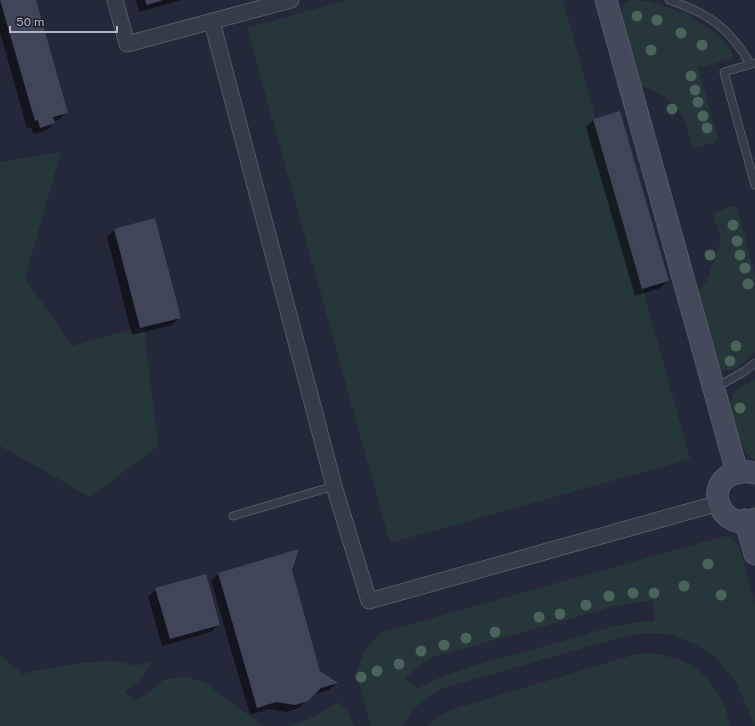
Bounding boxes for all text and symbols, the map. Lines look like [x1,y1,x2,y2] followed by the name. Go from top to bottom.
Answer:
[10,8,117,34] scale bar
[16,15,44,29] text: 50 m

